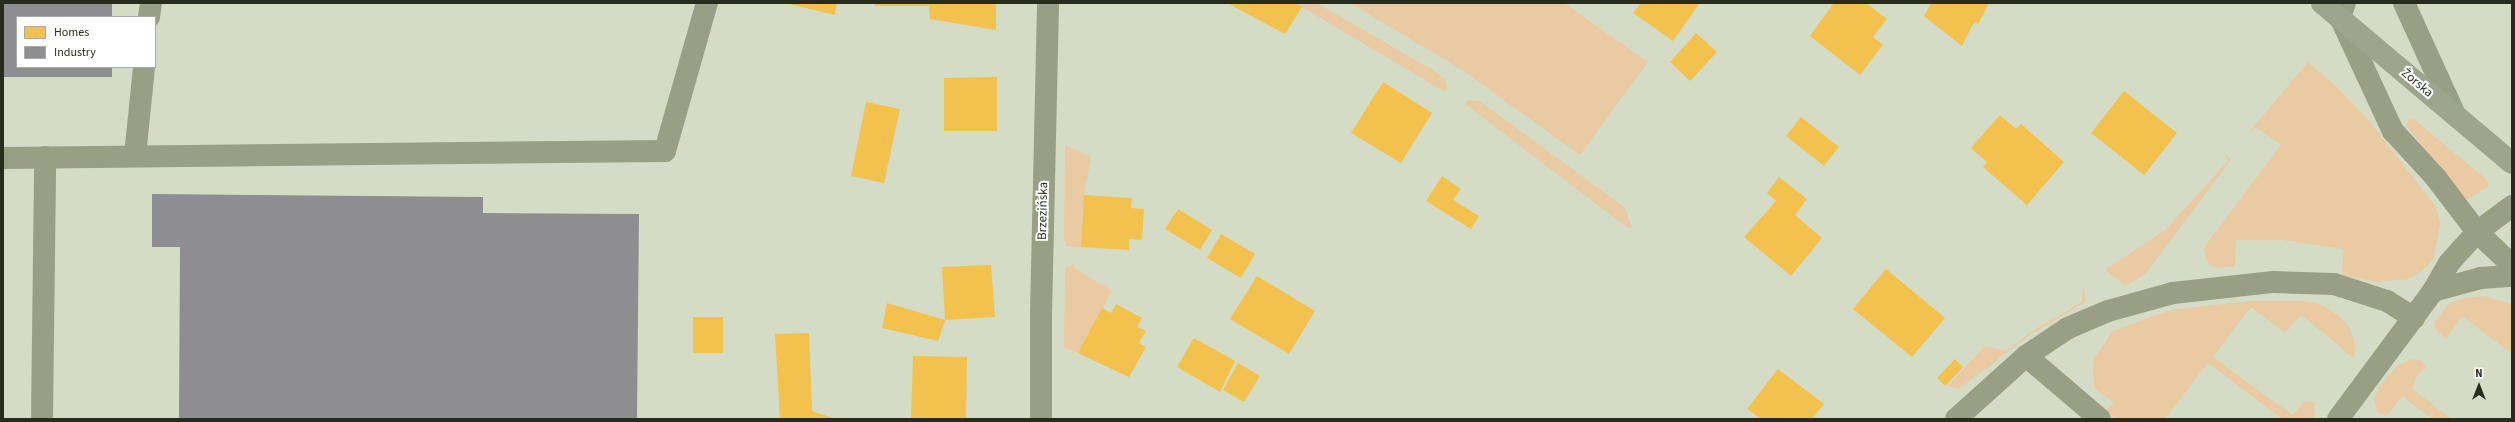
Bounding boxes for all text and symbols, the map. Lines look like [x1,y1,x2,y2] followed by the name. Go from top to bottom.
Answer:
[16,16,156,68] legend
[54,24,89,41] text: Homes
[54,44,96,61] text: Industry
[2398,65,2436,101] street label: Żorska
[1035,182,1051,240] street label: Brzezińska
[2459,366,2499,406] north arrow
[2475,366,2483,381] text: N

